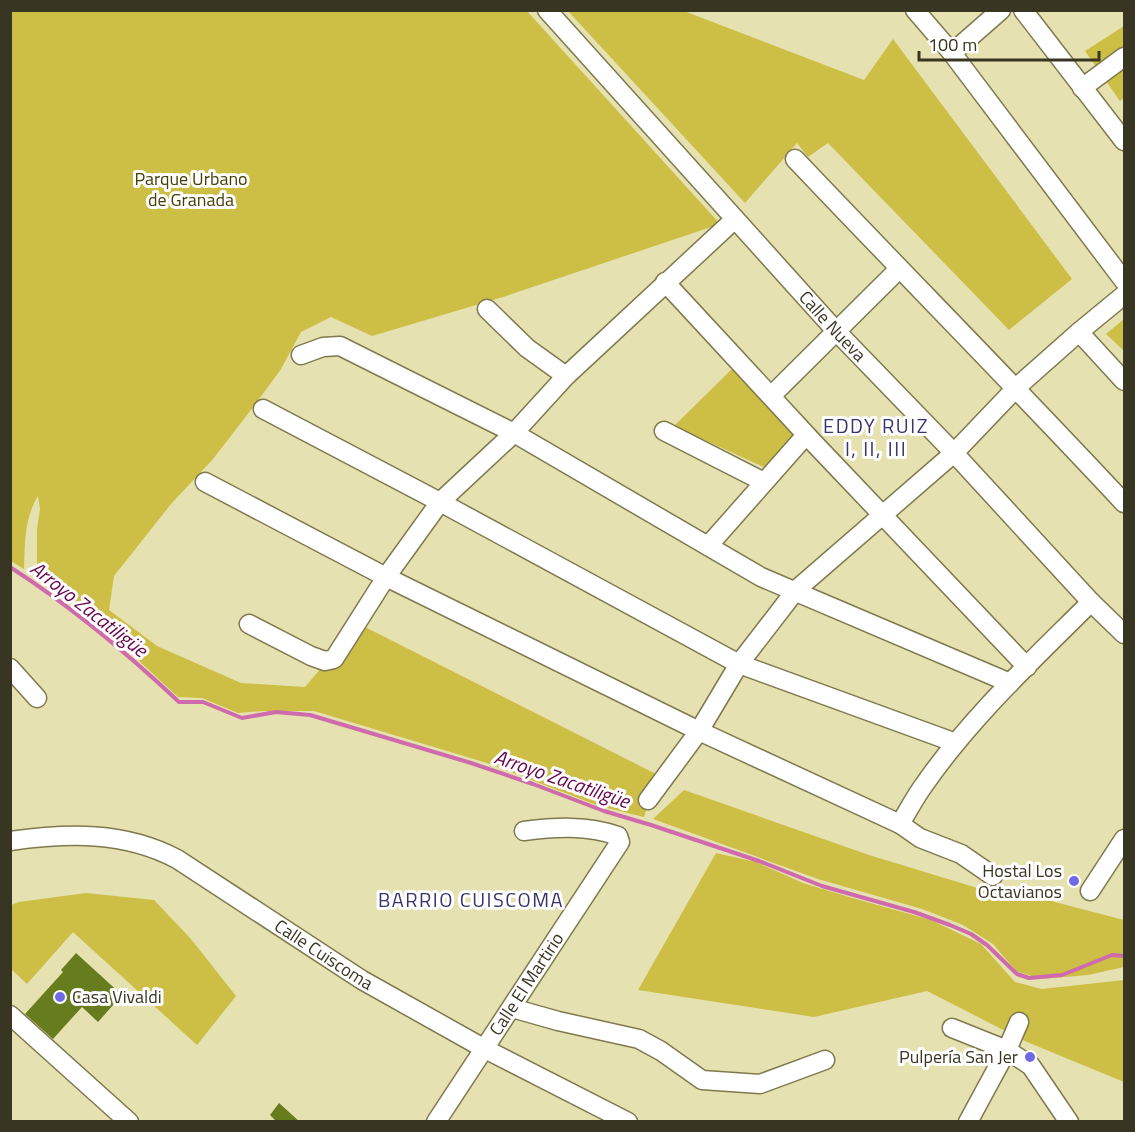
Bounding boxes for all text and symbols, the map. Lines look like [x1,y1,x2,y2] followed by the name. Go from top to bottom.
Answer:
[919,24,1099,62] scale bar
[928,31,977,58] text: 100 m
[134,165,248,213] park label: Parque Urbano de Granada
[793,284,873,368] street label: Calle Nueva
[823,410,929,464] district label: EDDY RUIZ I, II, III
[24,553,156,665] water label: Arroyo Zacatiligüe
[490,741,636,817] water label: Arroyo Zacatiligüe
[978,857,1062,905] place label: Hostal Los Octavianos
[1067,874,1081,888] marker: Hostal Los Octavianos
[378,884,564,915] district label: BARRIO CUISCOMA
[269,912,378,997] street label: Calle Cuiscoma
[482,927,570,1041] street label: Calle El Martirio
[72,983,162,1010] place label: Casa Vivaldi
[53,990,67,1004] marker: Casa Vivaldi
[899,1043,1018,1070] place label: Pulpería San Jer
[1023,1050,1037,1064] marker: Pulpería San Jer

